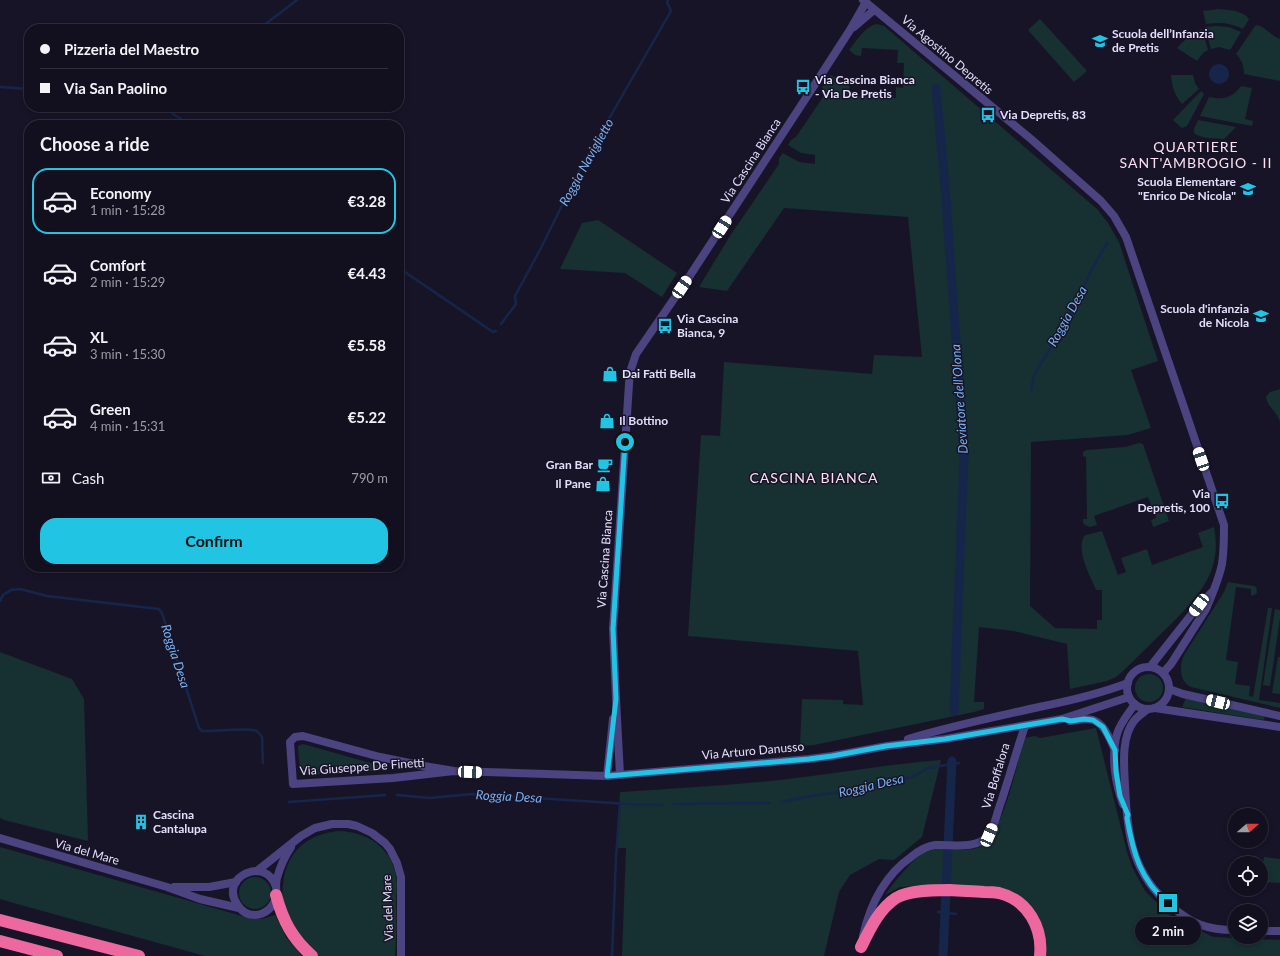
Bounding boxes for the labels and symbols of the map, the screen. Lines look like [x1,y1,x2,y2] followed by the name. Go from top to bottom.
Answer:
[898,12,996,97] street label: Via Agostino Depretis
[1112,26,1214,55] place label: Scuola dell’Infanzia de Pretis
[1091,32,1109,50] school or university icon: Scuola dell’Infanzia de Pretis
[814,72,915,101] place label: Via Cascina Bianca - Via De Pretis
[794,78,812,96] bus stop icon: Via Cascina Bianca - Via De Pretis
[979,106,997,124] bus stop icon: Via Depretis, 83
[999,107,1086,122] place label: Via Depretis, 83
[555,115,617,209] water label: Roggia Naviglietto
[717,115,784,206] street label: Via Cascina Bianca
[1120,138,1272,171] district label: QUARTIERE SANT'AMBROGIO - II
[1137,174,1237,203] place label: Scuola Elementare "Enrico De Nicola"
[1239,180,1257,198] school or university icon: Scuola Elementare "Enrico De Nicola"
[710,214,734,240] car
[670,274,694,300] car
[1044,283,1090,349] water label: Roggia Desa
[1160,301,1249,330] place label: Scuola d'infanzia de Nicola
[1252,307,1270,325] school or university icon: Scuola d'infanzia de Nicola
[676,311,738,340] place label: Via Cascina Bianca, 9
[656,317,674,335] bus stop icon: Via Cascina Bianca, 9
[947,343,971,454] water label: Deviatore dell'Olona
[601,365,619,383] shop icon: Dai Fatti Bella
[622,366,696,381] place label: Dai Fatti Bella
[598,412,616,430] shop icon: Il Bottino
[619,413,668,428] place label: Il Bottino
[616,433,634,451] route start
[1191,446,1211,472] car
[596,456,614,474] cafe icon: Gran Bar
[546,457,594,472] place label: Gran Bar
[750,469,878,486] district label: CASCINA BIANCA
[594,475,612,493] shop icon: Il Pane
[555,476,592,491] place label: Il Pane
[1137,486,1210,515] place label: Via Depretis, 100
[1213,492,1231,510] bus stop icon: Via Depretis, 100
[594,509,615,609] street label: Via Cascina Bianca
[1187,592,1211,618] car
[158,622,194,690] water label: Roggia Desa
[1205,693,1231,711] car
[701,739,805,762] street label: Via Arturo Danusso
[978,741,1013,811] street label: Via Boffalora
[299,755,425,778] street label: Via Giuseppe De Finetti
[458,766,482,778] car
[837,770,905,800] water label: Roggia Desa
[475,786,543,806] water label: Roggia Desa
[153,807,207,836] place label: Cascina Cantalupa
[1228,808,1268,848] north arrow
[132,813,150,831] building icon: Cascina Cantalupa
[979,822,999,848] car
[53,835,121,868] street label: Via del Mare
[379,875,396,941] street label: Via del Mare
[1159,894,1177,912] route end
[1135,917,1201,945] callout: 2 min

